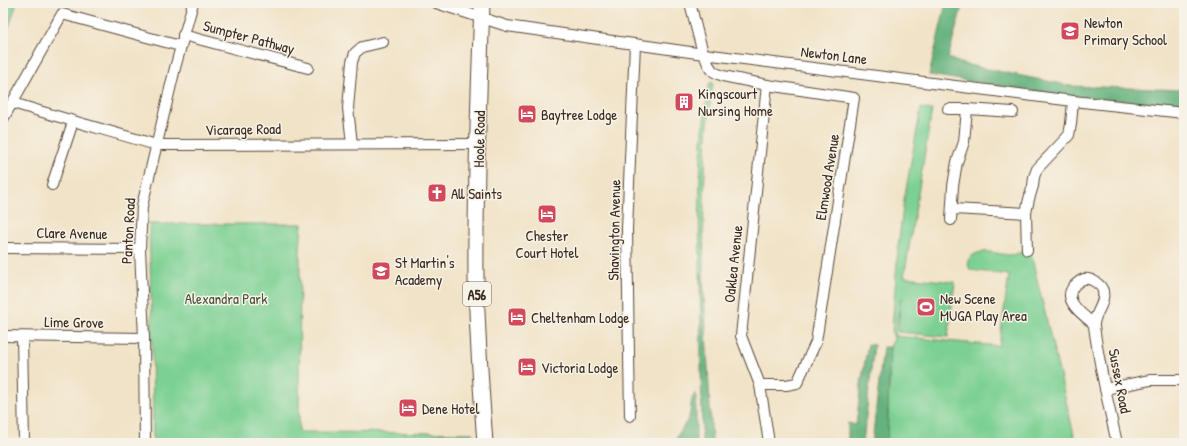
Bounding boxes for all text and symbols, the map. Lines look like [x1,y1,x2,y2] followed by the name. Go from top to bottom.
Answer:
[1084,12,1167,50] place label: Newton Primary School
[201,15,297,59] street label: Sumpter Pathway
[1059,20,1081,42] school or university icon: Newton Primary School
[800,41,868,69] street label: Newton Lane
[698,83,773,121] place label: Kingscourt Nursing Home
[673,91,695,113] building icon: Kingscourt Nursing Home
[516,103,538,125] hotel icon: Baytree Lodge
[541,104,617,125] place label: Baytree Lodge
[468,110,490,168] street label: Hoole Road
[205,118,281,140] street label: Vicarage Road
[810,132,844,222] street label: Elmwood Avenue
[603,179,625,281] street label: Shavington Avenue
[426,182,448,204] church icon: All Saints
[451,183,502,204] place label: All Saints
[116,197,140,264] street label: Panton Road
[536,203,558,225] hotel icon: Chester Court Hotel
[36,222,108,244] street label: Clare Avenue
[718,224,748,304] street label: Oaklea Avenue
[516,225,578,263] place label: Chester Court Hotel
[395,252,455,290] place label: St Martin's Academy
[370,260,392,282] school or university icon: St Martin's Academy
[463,282,491,306] road number: A56
[185,288,267,309] park label: Alexandra Park
[940,288,1027,326] place label: New Scene MUGA Play Area
[915,296,937,318] sports icon: New Scene MUGA Play Area
[506,306,528,328] hotel icon: Cheltenham Lodge
[531,307,629,328] place label: Cheltenham Lodge
[44,311,104,333] street label: Lime Grove
[1103,347,1137,415] street label: Sussex Road
[516,356,538,378] hotel icon: Victoria Lodge
[541,357,618,378] place label: Victoria Lodge
[397,397,419,419] hotel icon: Dene Hotel
[422,398,479,419] place label: Dene Hotel

